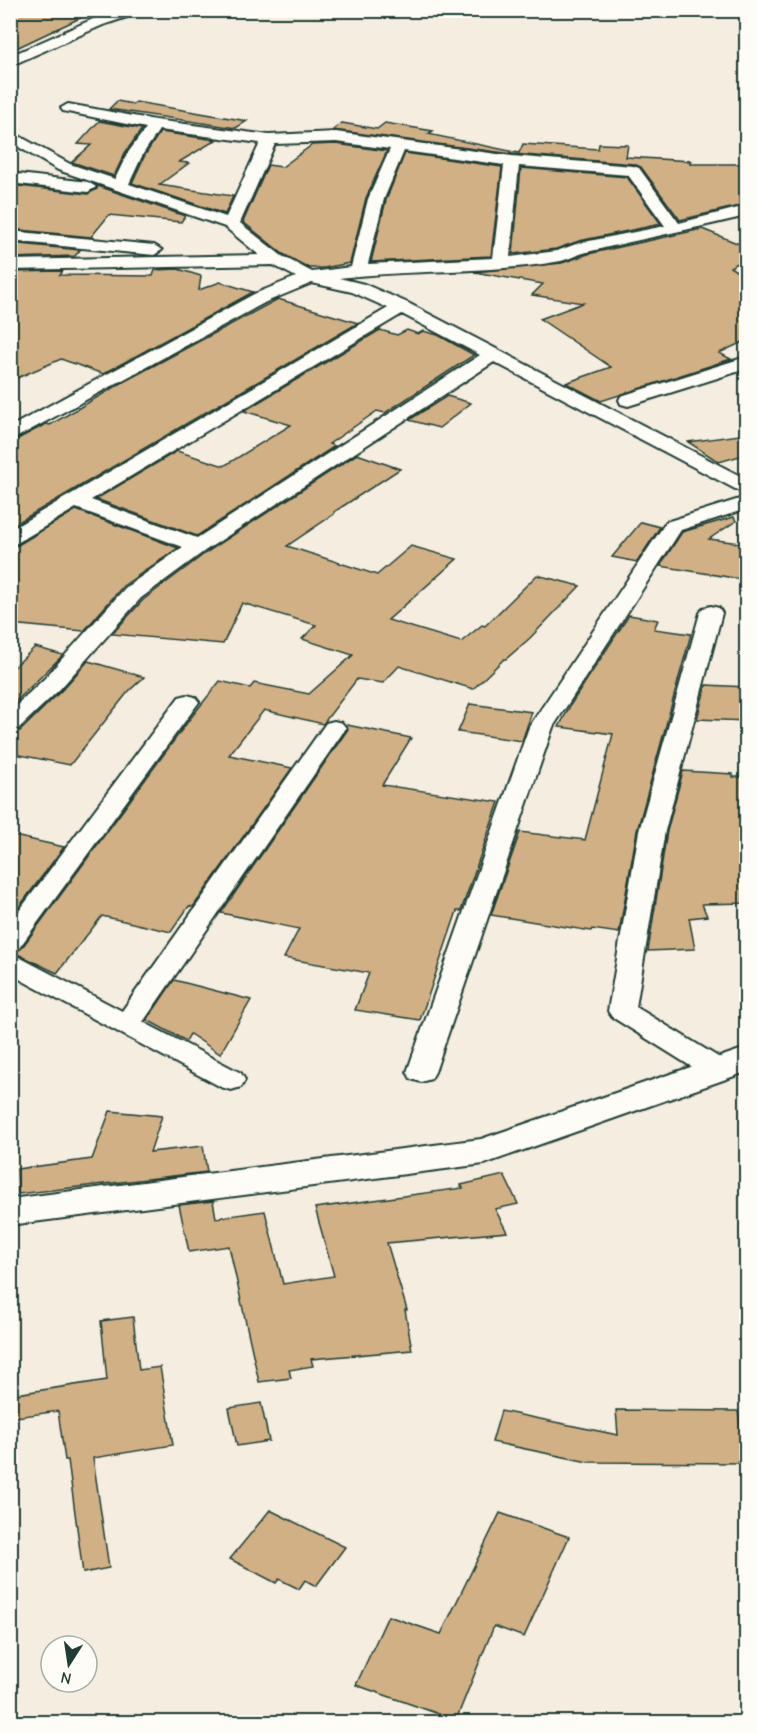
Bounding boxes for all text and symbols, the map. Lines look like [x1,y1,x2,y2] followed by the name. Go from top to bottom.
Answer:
[39,1634,99,1694] north arrow
[59,1668,73,1688] text: N

